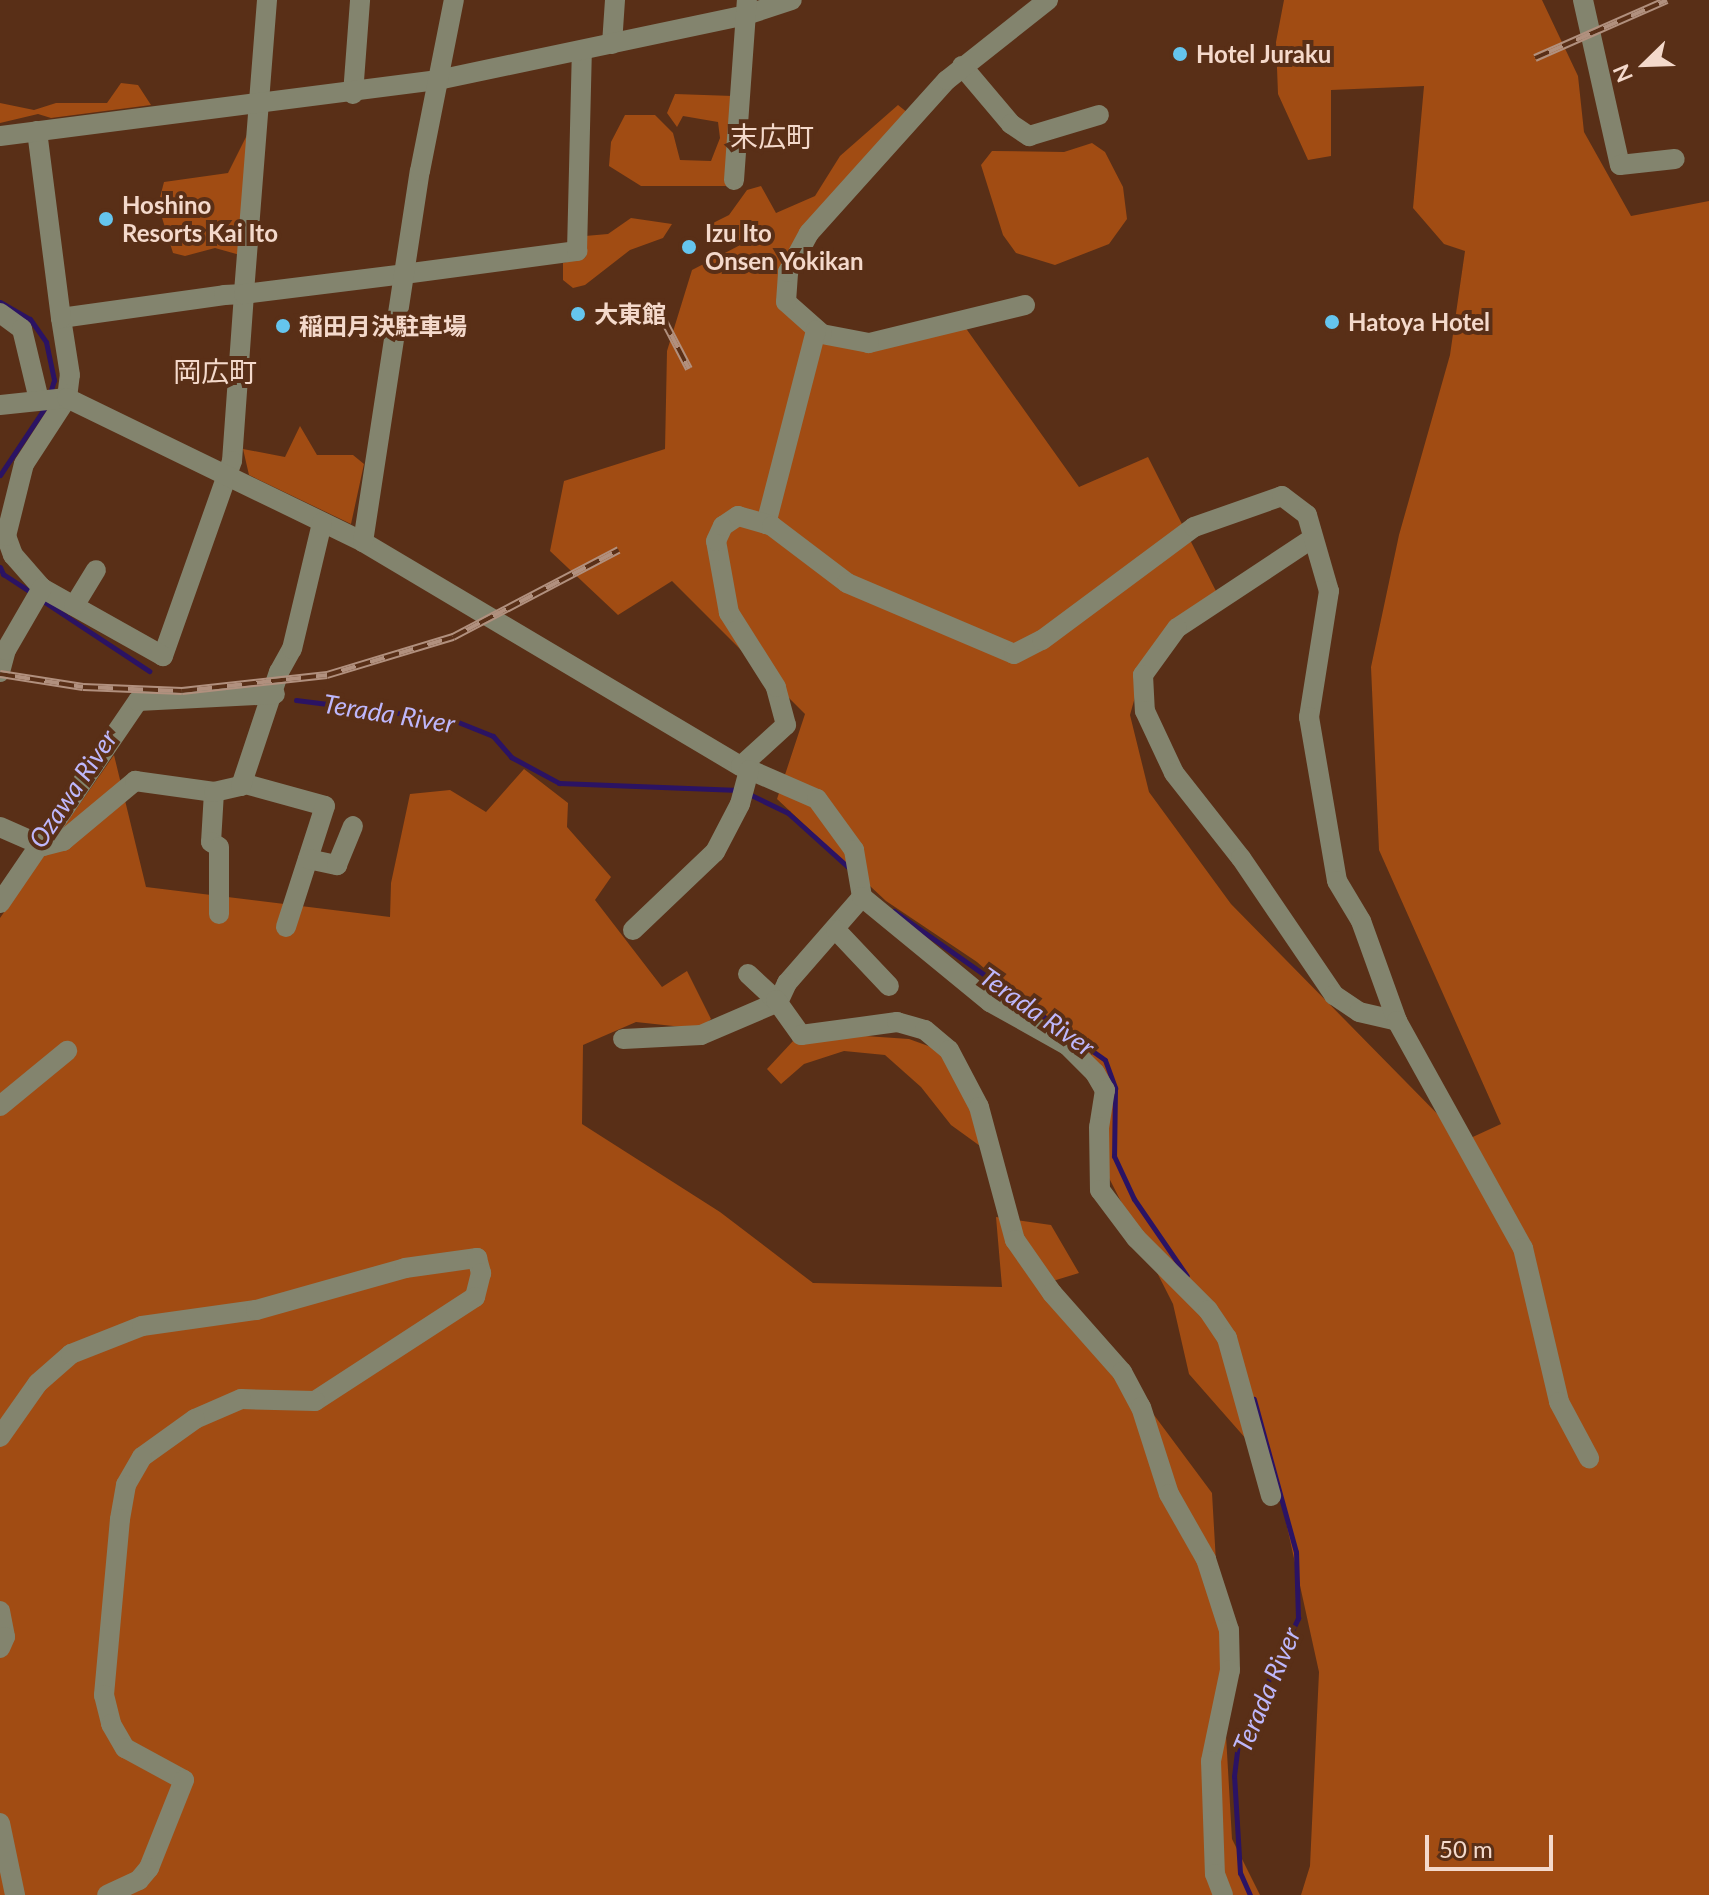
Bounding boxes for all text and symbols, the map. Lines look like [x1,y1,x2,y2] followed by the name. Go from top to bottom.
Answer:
[1605,24,1685,104] north arrow
[1196,40,1332,68] place label: Hotel Juraku
[1171,45,1189,63] marker: Hotel Juraku
[1607,61,1638,87] text: N
[730,119,814,153] district label: 末広町
[122,191,278,247] place label: Hoshino Resorts Kai Ito
[97,210,115,228] marker: Hoshino Resorts Kai Ito
[705,219,865,275] place label: Izu Ito Onsen Yokikan
[680,238,698,256] marker: Izu Ito Onsen Yokikan
[594,300,666,328] place label: 大東館
[569,305,587,323] marker: 大東館
[1348,308,1490,336] place label: Hatoya Hotel
[299,312,467,340] place label: 稲田月決駐車場
[1323,313,1341,331] marker: Hatoya Hotel
[274,317,292,335] marker: 稲田月決駐車場
[173,354,257,388] district label: 岡広町
[321,688,457,740] water label: Terada River
[22,724,124,854] water label: Ozawa River
[974,961,1100,1063] water label: Terada River
[1227,1623,1307,1757] water label: Terada River
[1429,1819,1557,1869] scale bar
[1439,1834,1493,1863] text: 50 m

